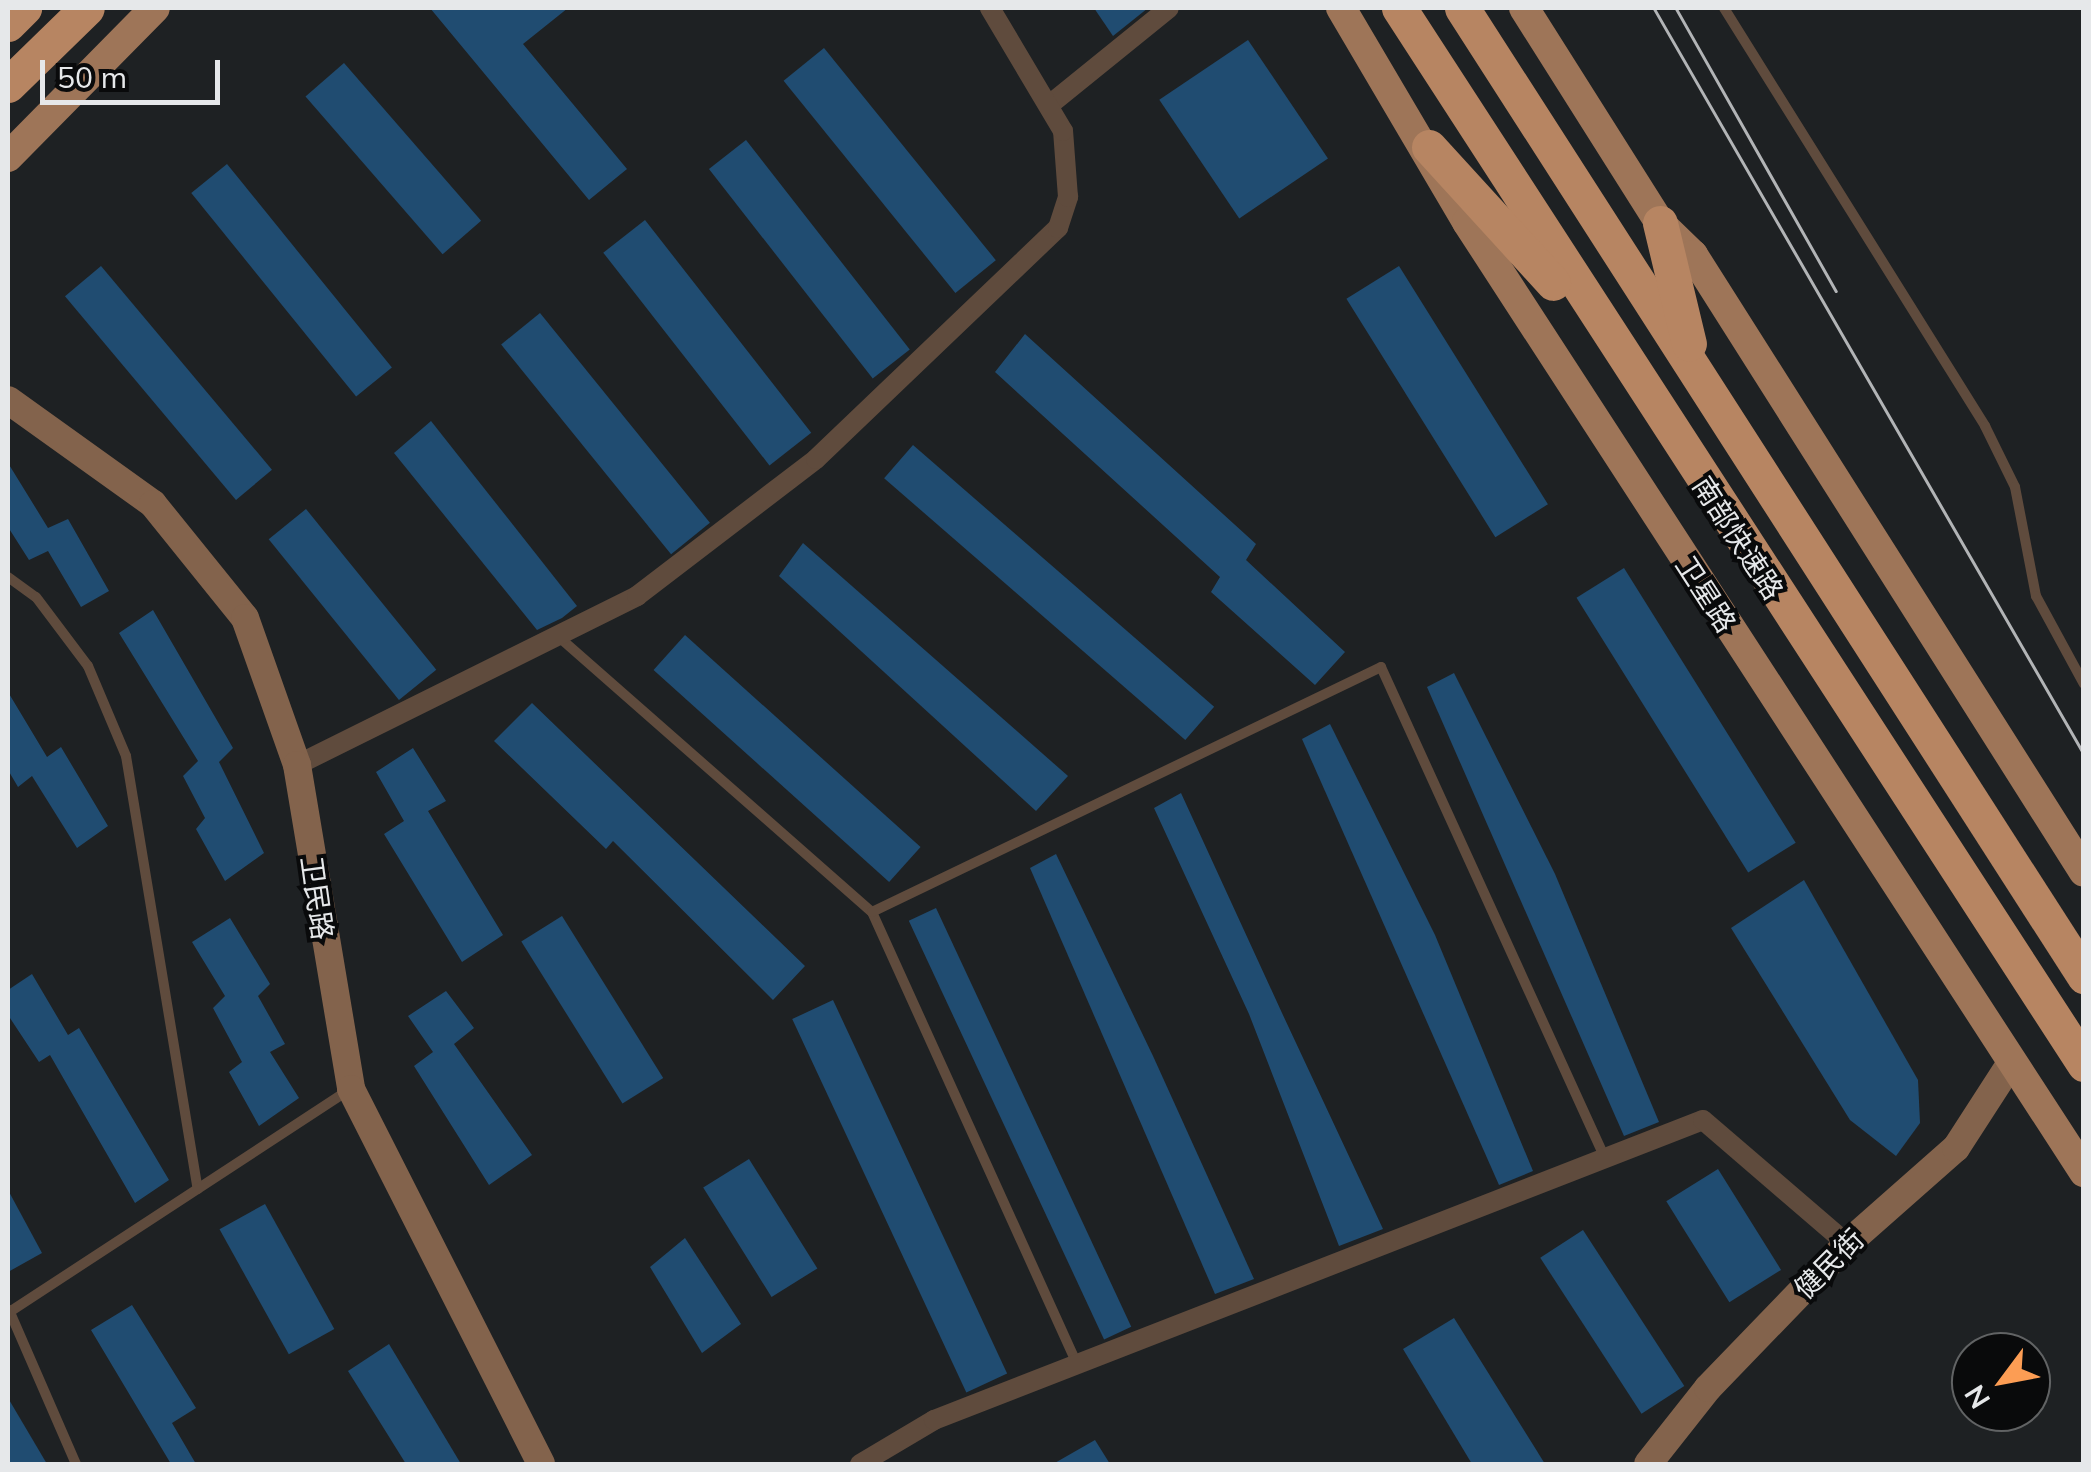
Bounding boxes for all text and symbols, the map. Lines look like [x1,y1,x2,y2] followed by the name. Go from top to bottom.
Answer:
[45,40,225,102] scale bar
[57,58,127,96] text: 50 m
[1686,470,1790,606] street label: 南部快速路
[1669,550,1743,638] street label: 卫星路
[295,854,339,942] street label: 卫民路
[1787,1222,1871,1306] street label: 健民街
[1951,1332,2051,1432] north arrow
[1956,1379,1997,1415] text: N

